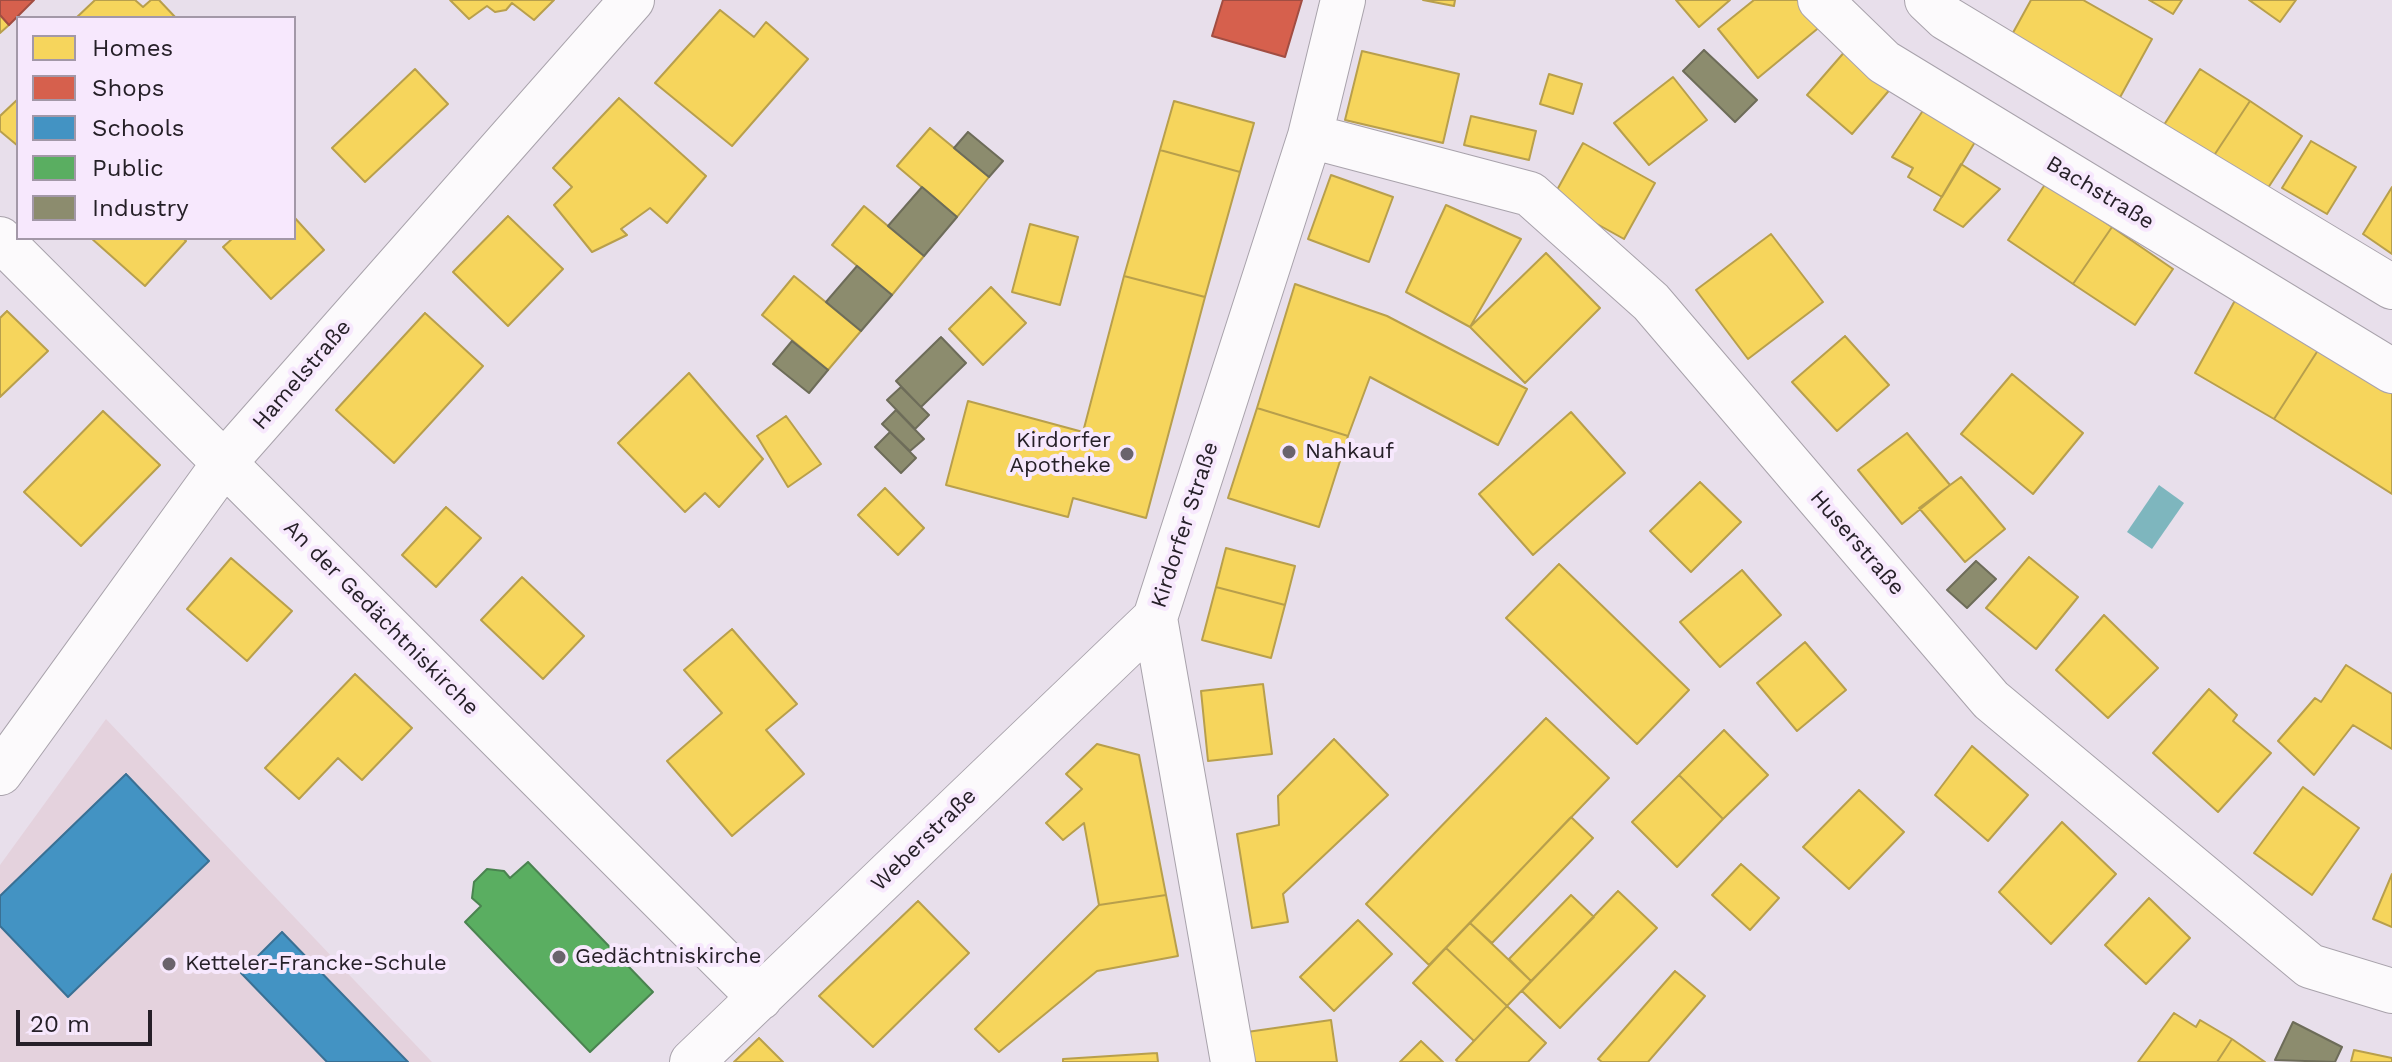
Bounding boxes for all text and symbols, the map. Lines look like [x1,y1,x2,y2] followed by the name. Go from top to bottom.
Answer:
[16,16,296,240] legend
[92,34,173,62] text: Homes
[92,74,164,102] text: Shops
[92,114,184,142] text: Schools
[2041,151,2159,235] street label: Bachstraße
[92,154,164,182] text: Public
[92,194,189,222] text: Industry
[247,315,357,435] street label: Hamelstraße
[1009,428,1111,480] place label: Kirdorfer Apotheke
[1146,439,1224,611] street label: Kirdorfer Straße
[1305,439,1394,465] place label: Nahkauf
[1280,443,1298,461] marker: Nahkauf
[1118,445,1136,463] marker: Kirdorfer Apotheke
[1804,485,1910,601] street label: Huserstraße
[278,515,484,721] street label: An der Gedächtniskirche
[866,783,982,897] street label: Weberstraße
[575,944,762,970] place label: Gedächtniskirche
[550,948,568,966] marker: Gedächtniskirche
[185,951,447,977] place label: Ketteler-Francke-Schule
[160,955,178,973] marker: Ketteler-Francke-Schule
[20,994,156,1044] scale bar
[30,1010,90,1038] text: 20 m

